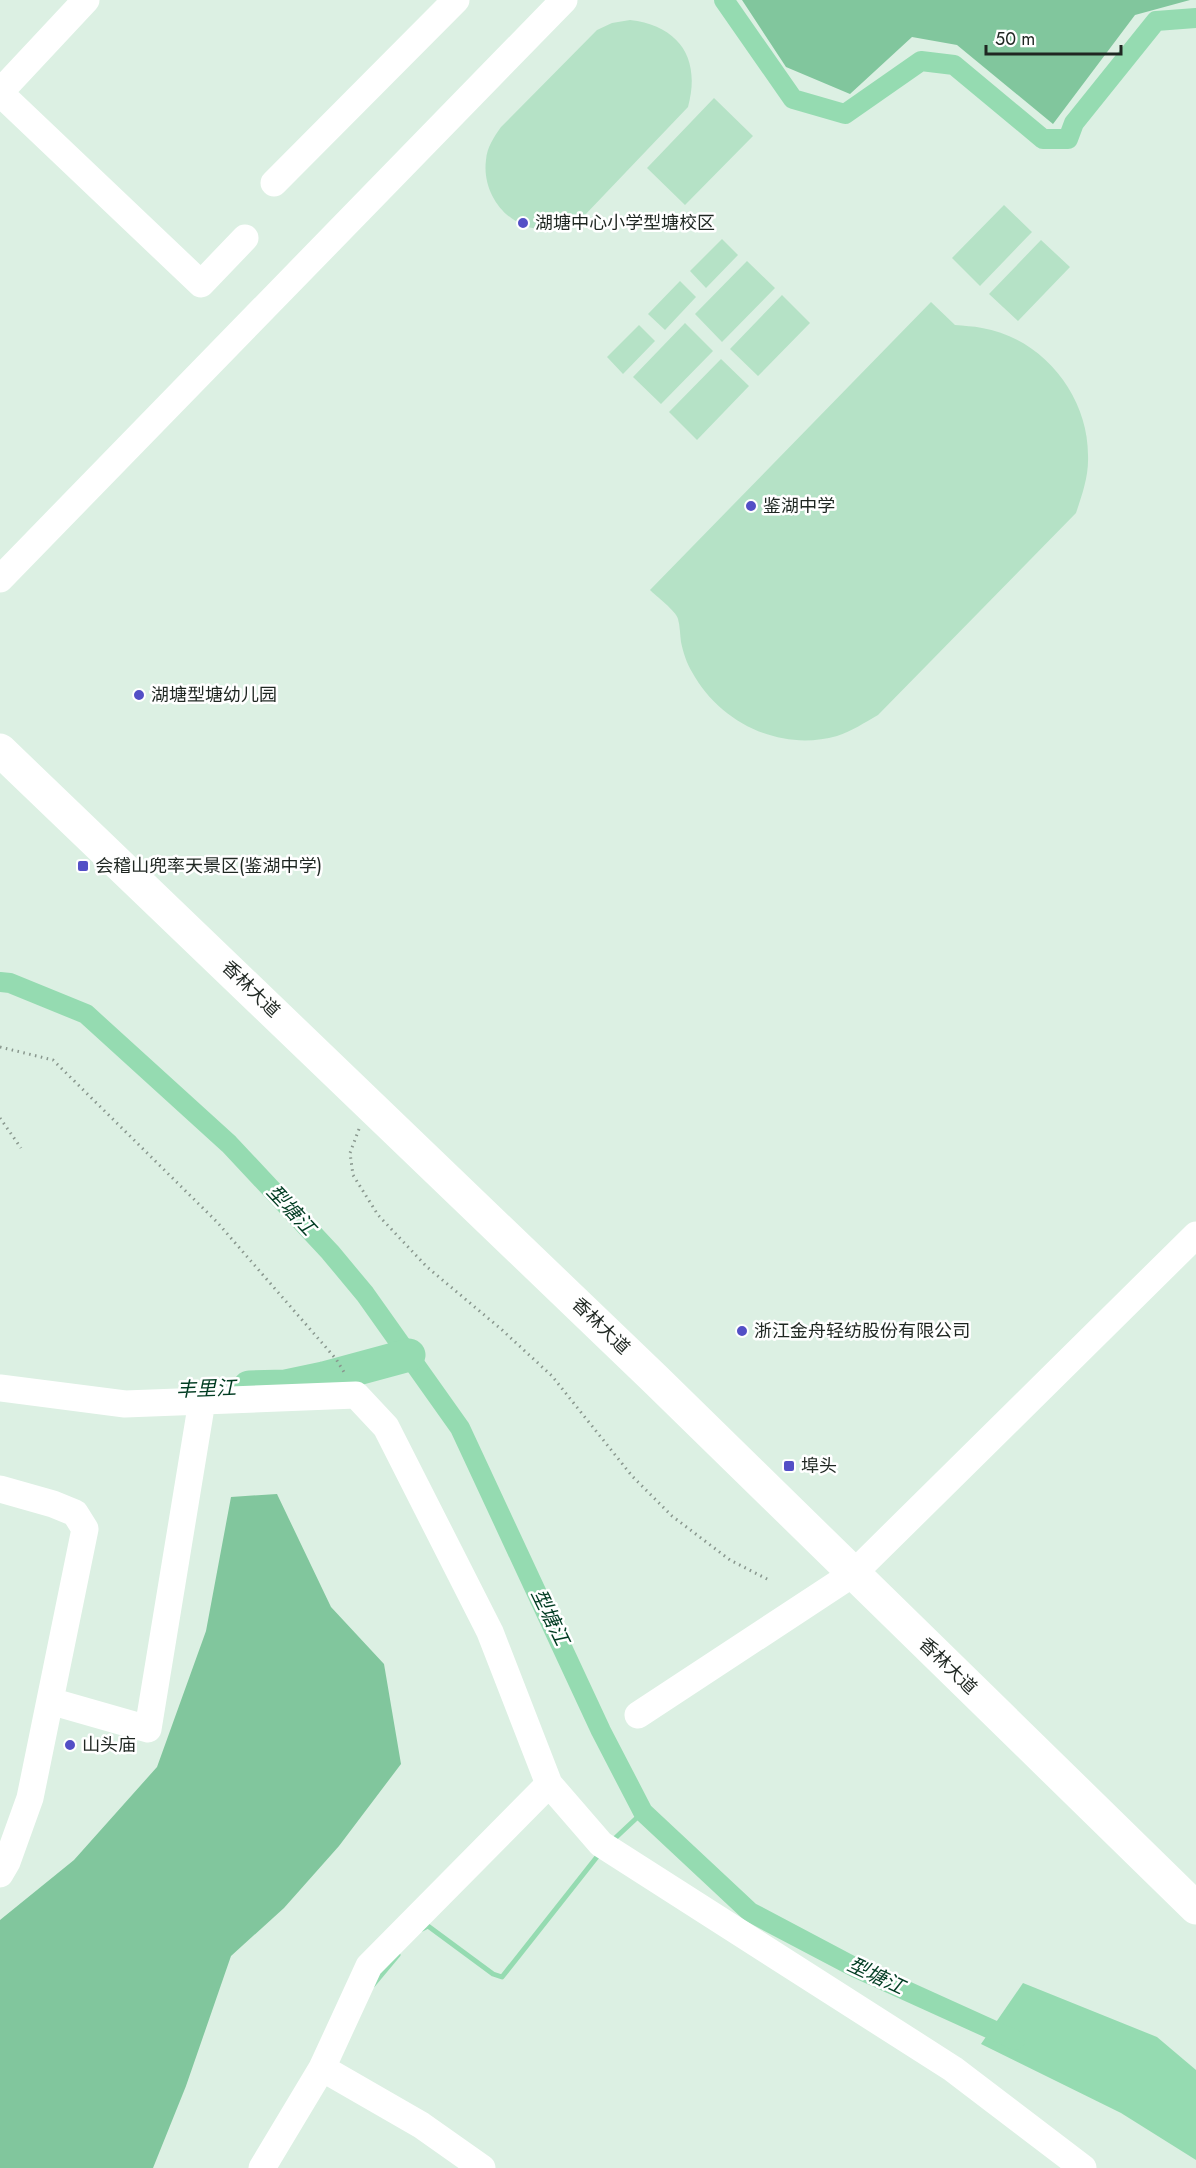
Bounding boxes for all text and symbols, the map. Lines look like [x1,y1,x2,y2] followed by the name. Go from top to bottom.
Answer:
[986,18,1121,56] scale bar
[995,26,1035,52] text: 50 m
[535,210,715,236] place label: 湖塘中心小学型塘校区
[516,216,530,230] marker: 湖塘中心小学型塘校区
[763,493,835,519] place label: 鉴湖中学
[744,499,758,513] marker: 鉴湖中学
[151,682,277,708] place label: 湖塘型塘幼儿园
[132,688,146,702] marker: 湖塘型塘幼儿园
[95,853,322,879] place label: 会稽山兜率天景区(鉴湖中学)
[76,859,90,873] marker: 会稽山兜率天景区(鉴湖中学)
[216,955,286,1023] street label: 香林大道
[260,1178,323,1243] water label: 型塘江
[566,1292,636,1360] street label: 香林大道
[754,1318,970,1344] place label: 浙江金舟轻纺股份有限公司
[735,1324,749,1338] marker: 浙江金舟轻纺股份有限公司
[176,1373,238,1405] water label: 丰里江
[801,1453,837,1479] place label: 埠头
[782,1459,796,1473] marker: 埠头
[524,1584,577,1652] water label: 型塘江
[913,1632,983,1700] street label: 香林大道
[82,1732,136,1758] place label: 山头庙
[63,1738,77,1752] marker: 山头庙
[843,1950,911,2003] water label: 型塘江

